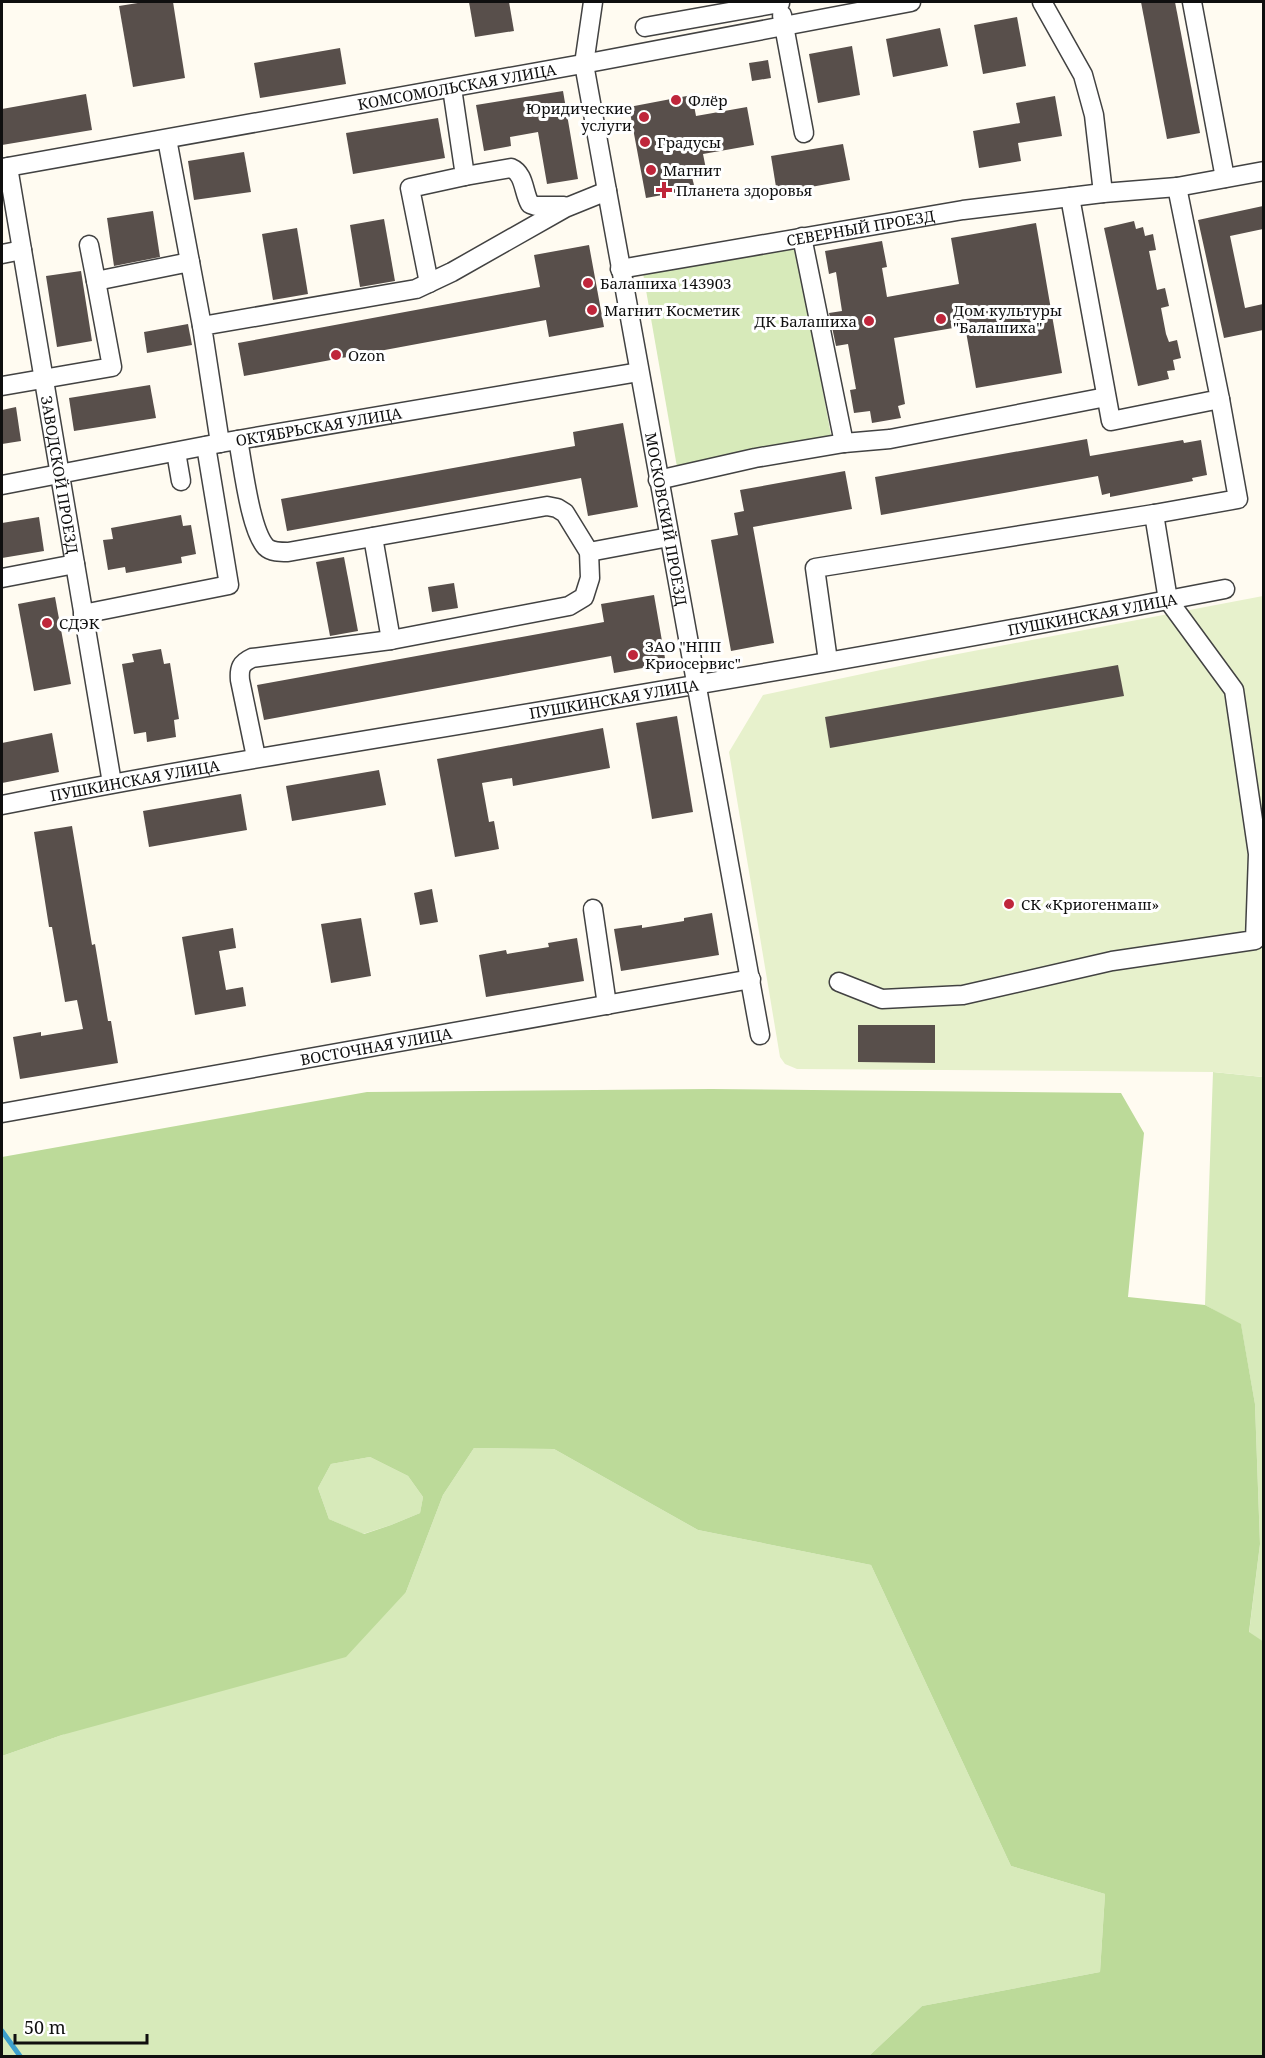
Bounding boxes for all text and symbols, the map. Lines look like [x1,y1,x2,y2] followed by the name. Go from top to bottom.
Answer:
[356,59,558,114] street label: КОМСОМОЛЬСКАЯ УЛИЦА
[688,90,728,110] place label: Флёр
[669,93,683,107] marker: Флёр
[526,98,632,135] place label: Юридические услуги
[637,110,651,124] marker: Юридические услуги
[657,132,721,152] place label: Градусы
[638,135,652,149] marker: Градусы
[663,160,721,180] place label: Магнит
[644,163,658,177] marker: Магнит
[676,180,812,200] place label: Планета здоровья
[657,183,671,197] marker: Планета здоровья
[785,205,936,250] street label: СЕВЕРНЫЙ ПРОЕЗД
[600,273,731,293] place label: Балашиха 143903
[581,276,595,290] marker: Балашиха 143903
[604,300,740,320] place label: Магнит Косметик
[953,300,1062,337] place label: Дом культуры "Балашиха"
[585,303,599,317] marker: Магнит Косметик
[754,311,857,331] place label: ДК Балашиха
[934,312,948,326] marker: Дом культуры "Балашиха"
[862,314,876,328] marker: ДК Балашиха
[348,345,385,365] place label: Ozon
[329,348,343,362] marker: Ozon
[37,394,83,555] street label: ЗАВОДСКОЙ ПРОЕЗД
[234,402,404,450] street label: ОКТЯБРЬСКАЯ УЛИЦА
[641,431,692,607] street label: МОСКОВСКИЙ ПРОЕЗД
[1006,588,1179,640] street label: ПУШКИНСКАЯ УЛИЦА
[59,613,100,633] place label: СДЭК
[40,616,54,630] marker: СДЭК
[645,636,741,673] place label: ЗАО "НПП Криосервис"
[626,648,640,662] marker: ЗАО "НПП Криосервис"
[528,674,701,723] street label: ПУШКИНСКАЯ УЛИЦА
[48,755,221,805] street label: ПУШКИНСКАЯ УЛИЦА
[1021,894,1159,914] place label: СК «Криогенмаш»
[1002,897,1016,911] marker: СК «Криогенмаш»
[299,1023,454,1069] street label: ВОСТОЧНАЯ УЛИЦА
[15,2007,147,2045] scale bar
[24,2015,66,2039] text: 50 m

